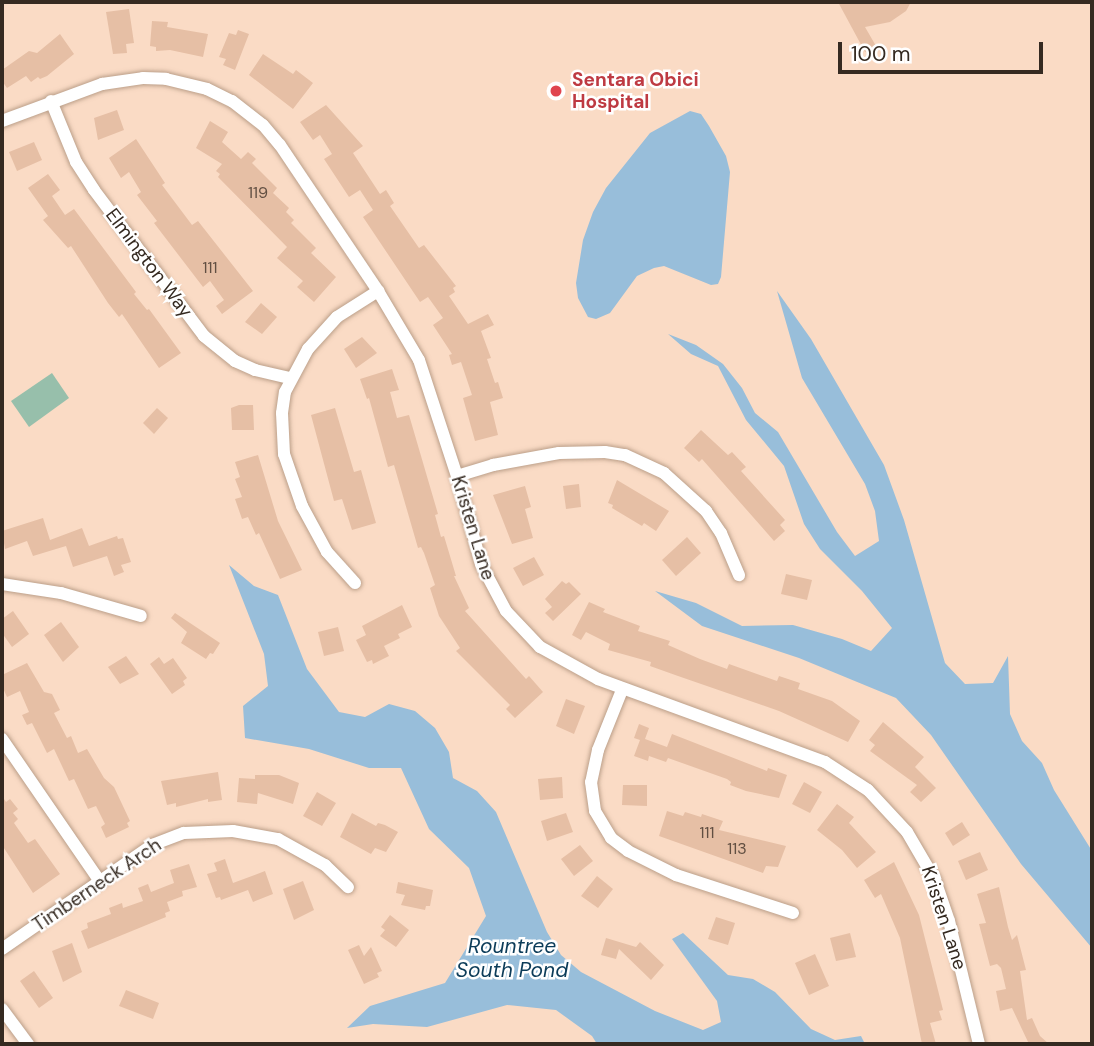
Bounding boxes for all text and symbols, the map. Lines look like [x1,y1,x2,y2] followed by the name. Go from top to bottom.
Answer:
[842,28,1047,72] scale bar
[851,40,911,68] text: 100 m
[572,69,699,113] place label: Sentara Obici Hospital
[546,81,566,101] marker: Sentara Obici Hospital
[248,183,268,203] house number: 119
[101,204,197,322] street label: Elmington Way
[203,258,217,278] house number: 111
[446,473,500,583] street label: Kristen Lane
[700,823,714,843] house number: 111
[28,834,166,936] street label: Timberneck Arch
[727,839,747,859] house number: 113
[917,863,971,973] street label: Kristen Lane
[456,933,568,983] water label: Rountree South Pond

